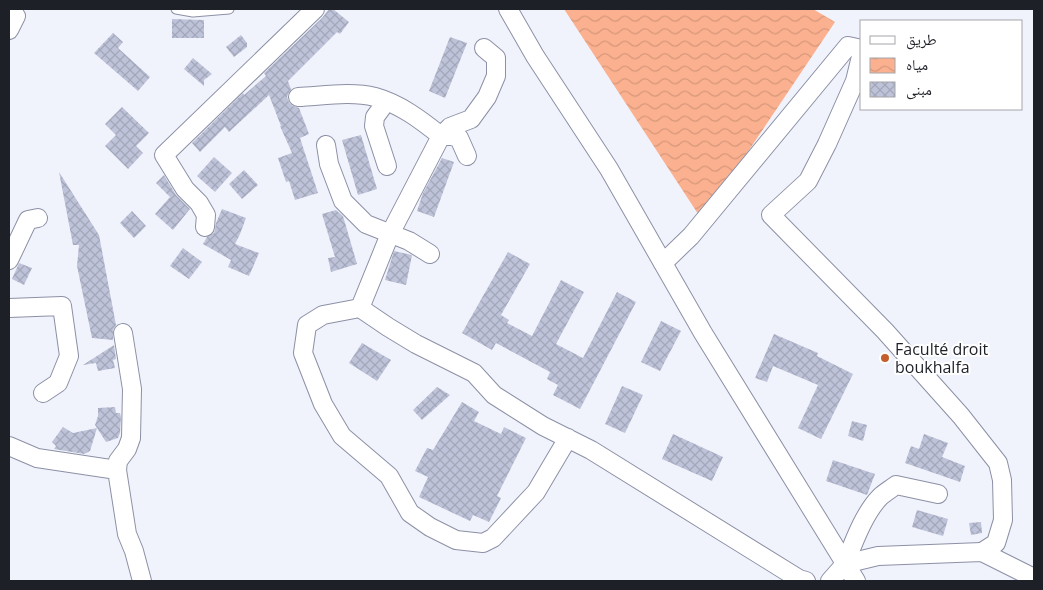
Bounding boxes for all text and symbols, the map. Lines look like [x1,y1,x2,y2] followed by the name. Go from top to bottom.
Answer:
[860,20,1023,110] legend
[906,29,937,50] text: طريق
[906,54,928,74] text: مياه
[906,79,932,100] text: مبنى
[895,338,989,378] place label: Faculté droit boukhalfa
[879,352,891,364] marker: Faculté droit boukhalfa

